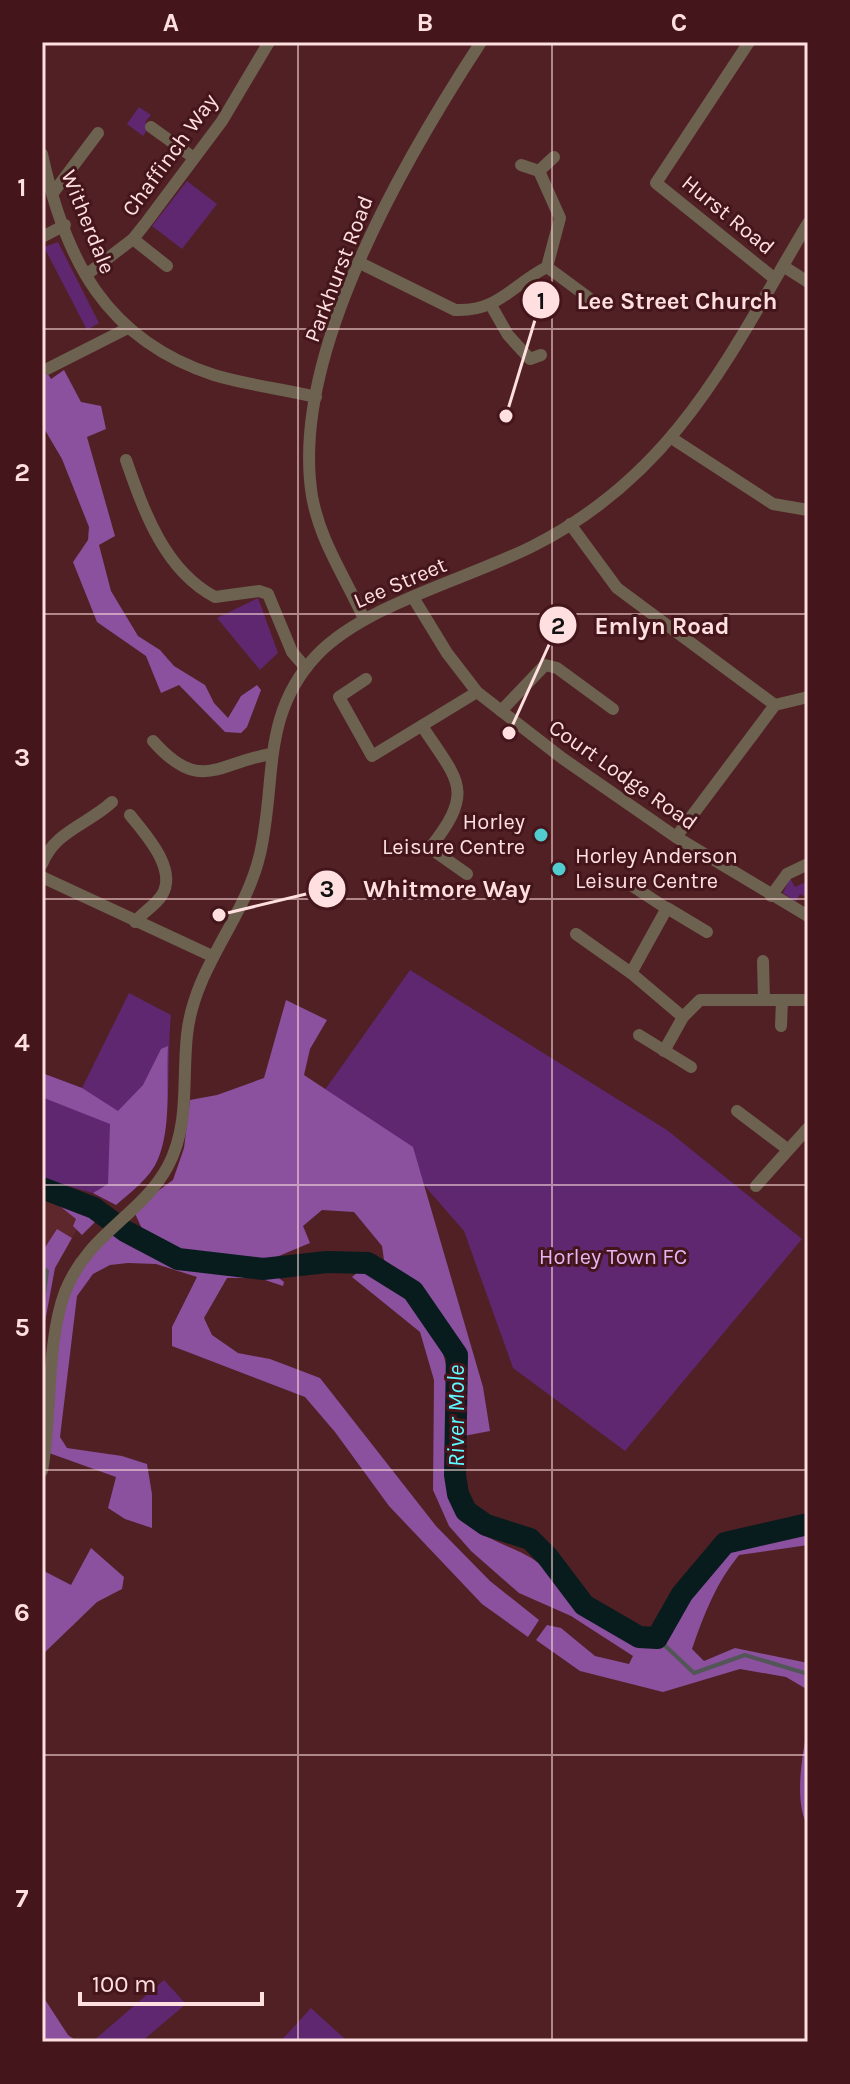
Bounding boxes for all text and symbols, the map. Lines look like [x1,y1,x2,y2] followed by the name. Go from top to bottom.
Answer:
[163,7,179,38] text: A
[417,7,433,38] text: B
[671,7,687,38] text: C
[117,89,223,221] street label: Chaffinch Way
[55,166,121,278] street label: Witherdale
[676,170,780,260] street label: Hurst Road
[17,172,27,203] text: 1
[299,192,379,346] street label: Parkhurst Road
[521,276,794,324] callout: Lee Street Church
[537,287,545,315] text: 1
[577,287,777,315] text: Lee Street Church
[14,457,30,488] text: 2
[350,552,450,614] street label: Lee Street
[538,601,745,649] callout: Emlyn Road
[551,612,565,640] text: 2
[594,612,730,640] text: Emlyn Road
[544,714,702,836] street label: Court Lodge Road
[14,742,30,773] text: 3
[382,809,525,860] place label: Horley Leisure Centre
[532,826,550,844] marker: Horley Leisure Centre
[575,843,738,894] place label: Horley Anderson Leisure Centre
[550,860,568,878] marker: Horley Anderson Leisure Centre
[307,865,547,913] callout: Whitmore Way
[320,875,334,903] text: 3
[363,875,531,903] text: Whitmore Way
[14,1027,30,1058] text: 4
[539,1244,687,1270] park label: Horley Town FC
[14,1312,30,1343] text: 5
[442,1365,470,1467] water label: River Mole
[14,1597,30,1628] text: 6
[16,1883,29,1914] text: 7
[80,1956,262,2006] scale bar
[92,1970,157,1998] text: 100 m

